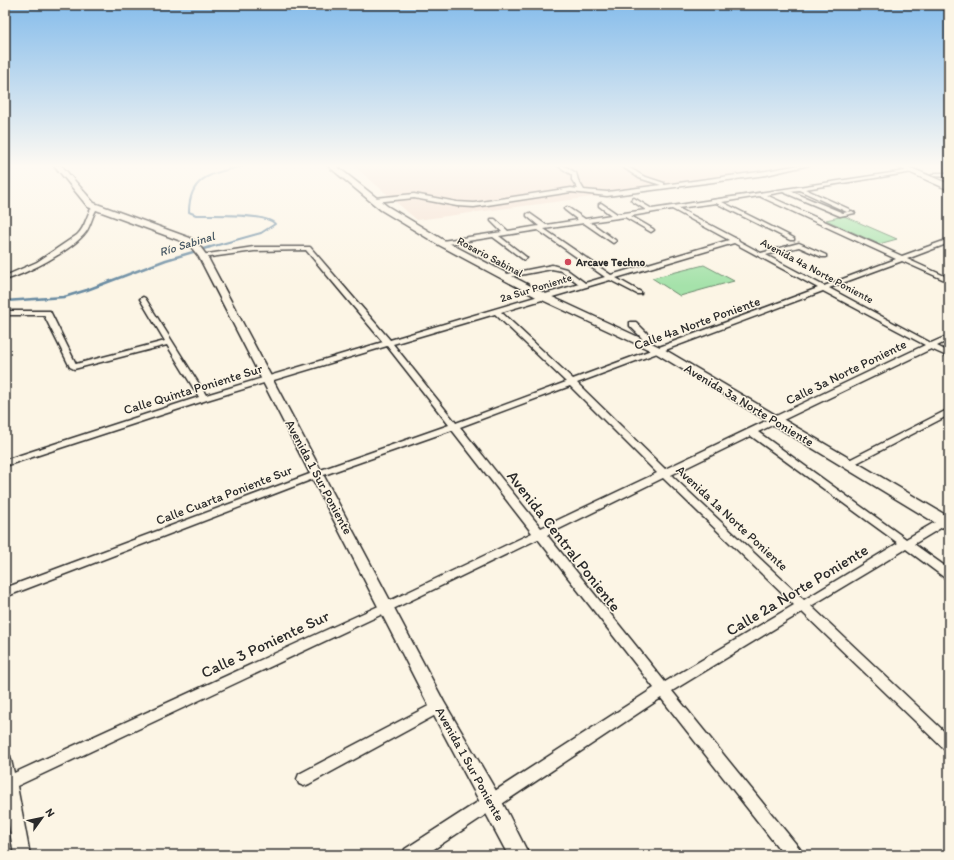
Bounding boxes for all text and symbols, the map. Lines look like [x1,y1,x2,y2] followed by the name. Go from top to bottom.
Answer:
[158,228,218,259] water label: Río Sabinal
[455,234,525,280] street label: Rosario Sabinal
[758,236,876,306] street label: Avenida 4a Norte Poniente
[575,256,645,269] place label: Arcave Techno
[563,257,573,267] marker: Arcave Techno
[498,271,574,305] street label: 2a Sur Poniente
[632,293,762,353] street label: Calle 4a Norte Poniente
[783,336,909,408] street label: Calle 3a Norte Poniente
[682,360,816,450] street label: Avenida 3a Norte Poniente
[122,361,264,417] street label: Calle Quinta Poniente Sur
[282,417,356,537] street label: Avenida 1 Sur Poniente
[154,462,294,528] street label: Calle Cuarta Poniente Sur
[673,462,791,574] street label: Avenida 1a Norte Poniente
[503,467,625,616] street label: Avenida Central Poniente
[722,540,872,640] street label: Calle 2a Norte Poniente
[198,606,333,682] street label: Calle 3 Poniente Sur
[432,704,508,824] street label: Avenida 1 Sur Poniente
[22,798,62,838] north arrow
[42,806,57,819] text: N

